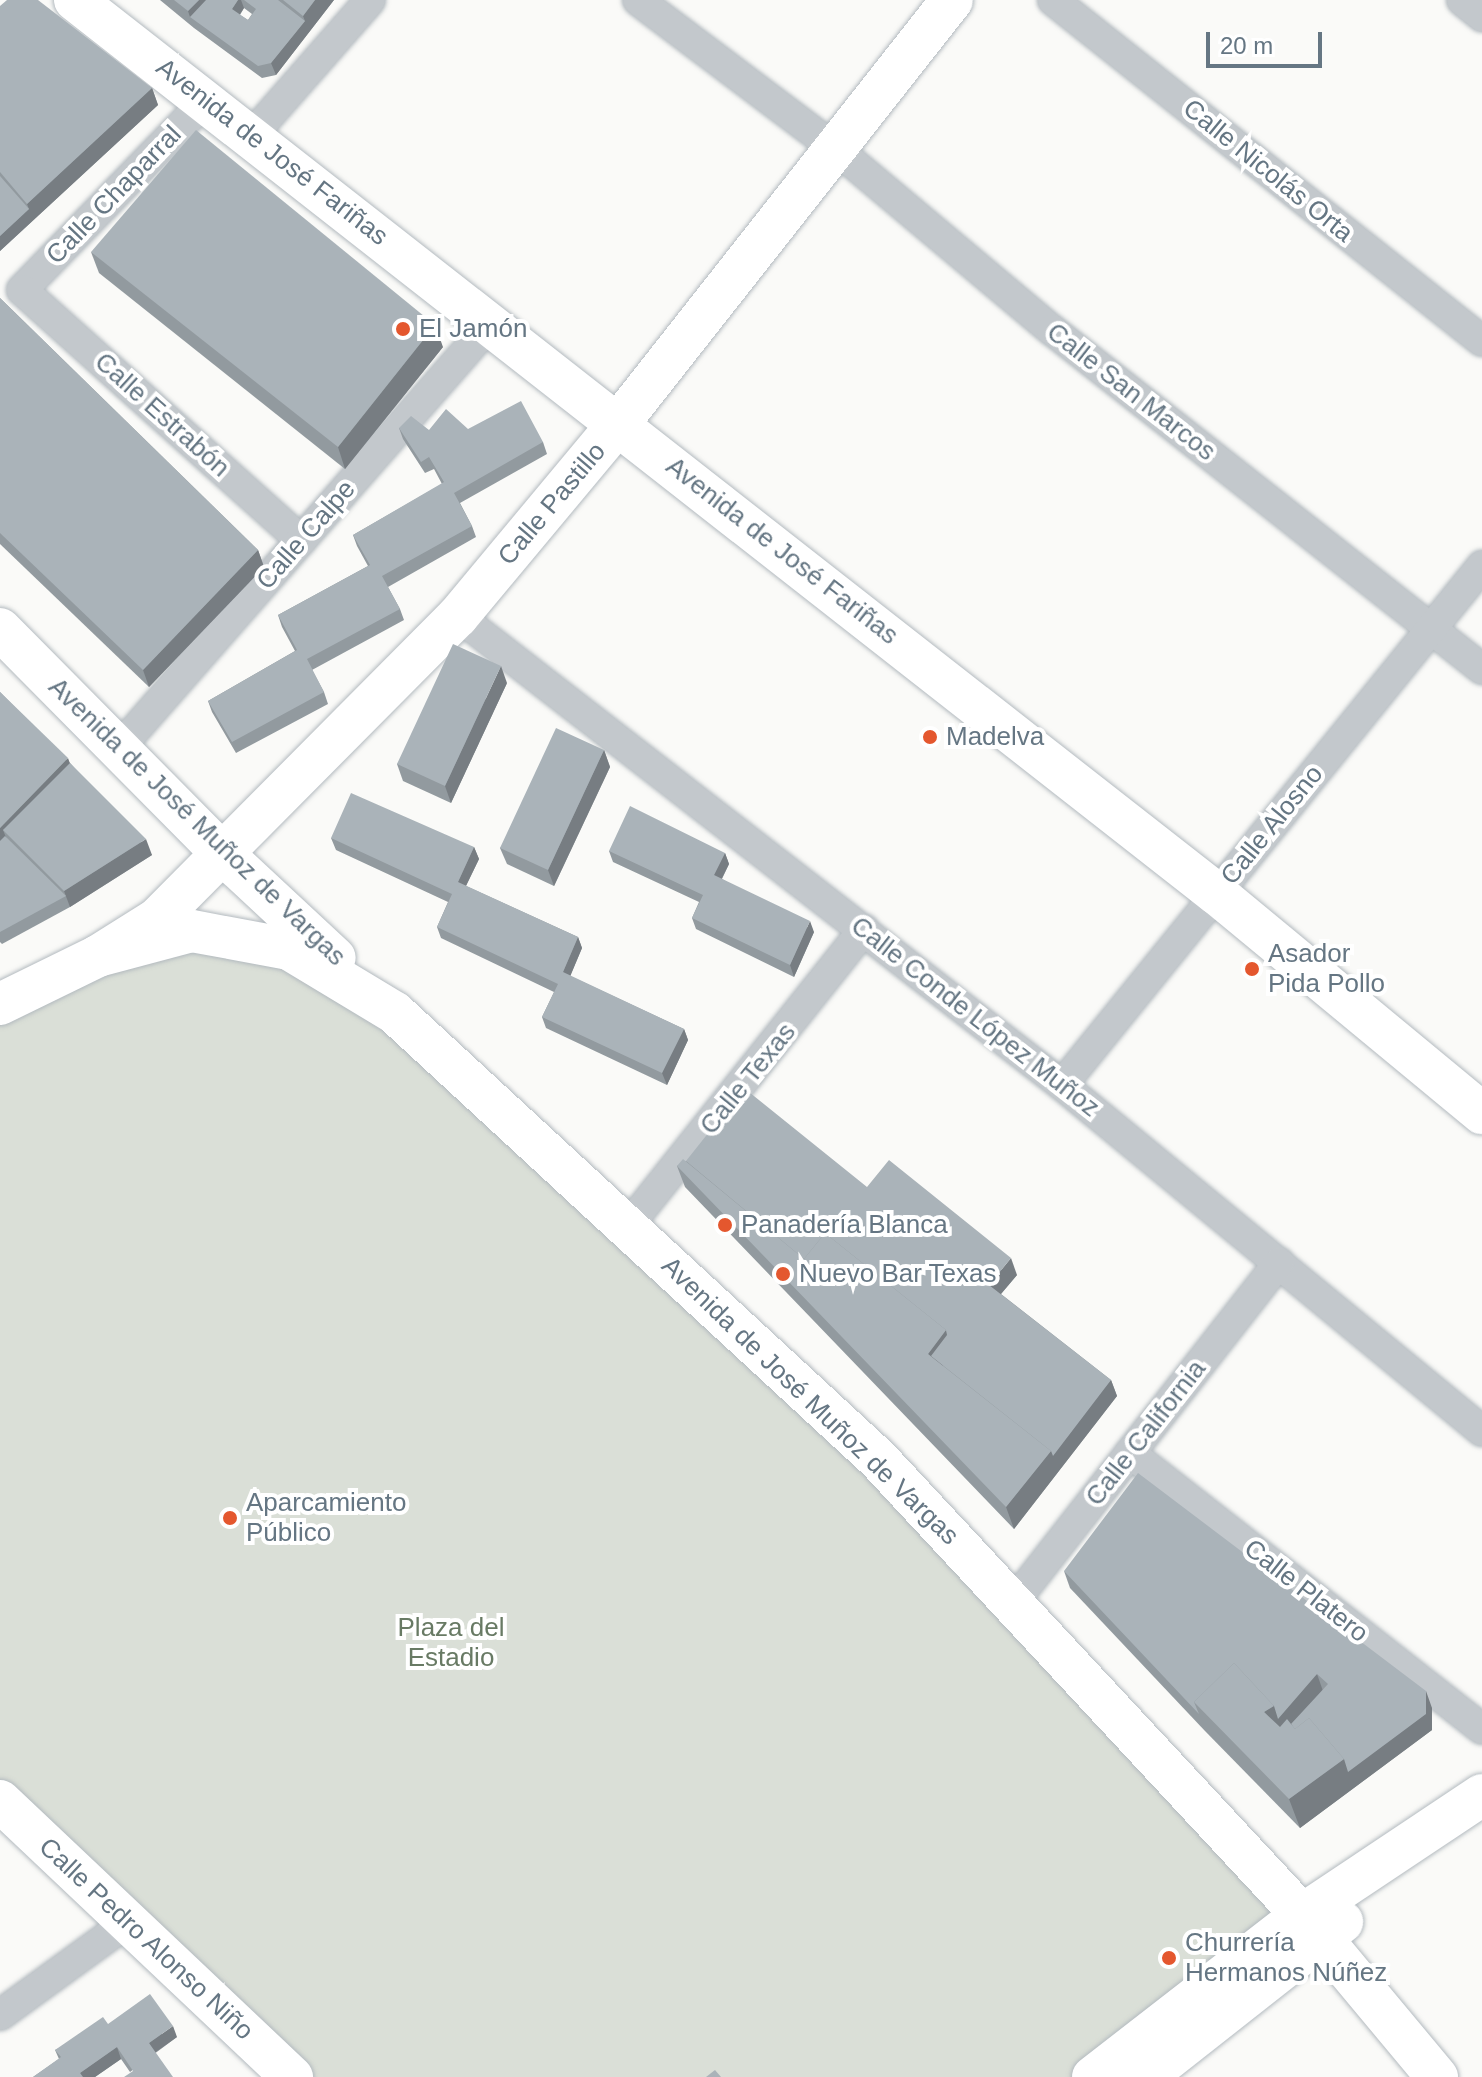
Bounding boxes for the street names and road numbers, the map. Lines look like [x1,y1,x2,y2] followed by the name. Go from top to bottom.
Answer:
[150,52,394,252] street label: Avenida de José Fariñas
[1177,93,1359,249] street label: Calle Nicolás Orta
[40,119,188,271] street label: Calle Chaparral
[1041,317,1221,467] street label: Calle San Marcos
[88,346,236,484] street label: Calle Estrabón
[492,436,612,572] street label: Calle Pastillo
[660,451,904,651] street label: Avenida de José Fariñas
[250,474,362,596] street label: Calle Calpe
[42,672,352,972] street label: Avenida de José Muñoz de Vargas
[1214,758,1330,892] street label: Calle Alosno
[845,910,1105,1124] street label: Calle Conde López Muñoz
[694,1017,802,1141] street label: Calle Texas
[655,1251,965,1551] street label: Avenida de José Muñoz de Vargas
[1079,1354,1213,1512] street label: Calle California
[1238,1533,1374,1649] street label: Calle Platero
[32,1831,260,2047] street label: Calle Pedro Alonso Niño

